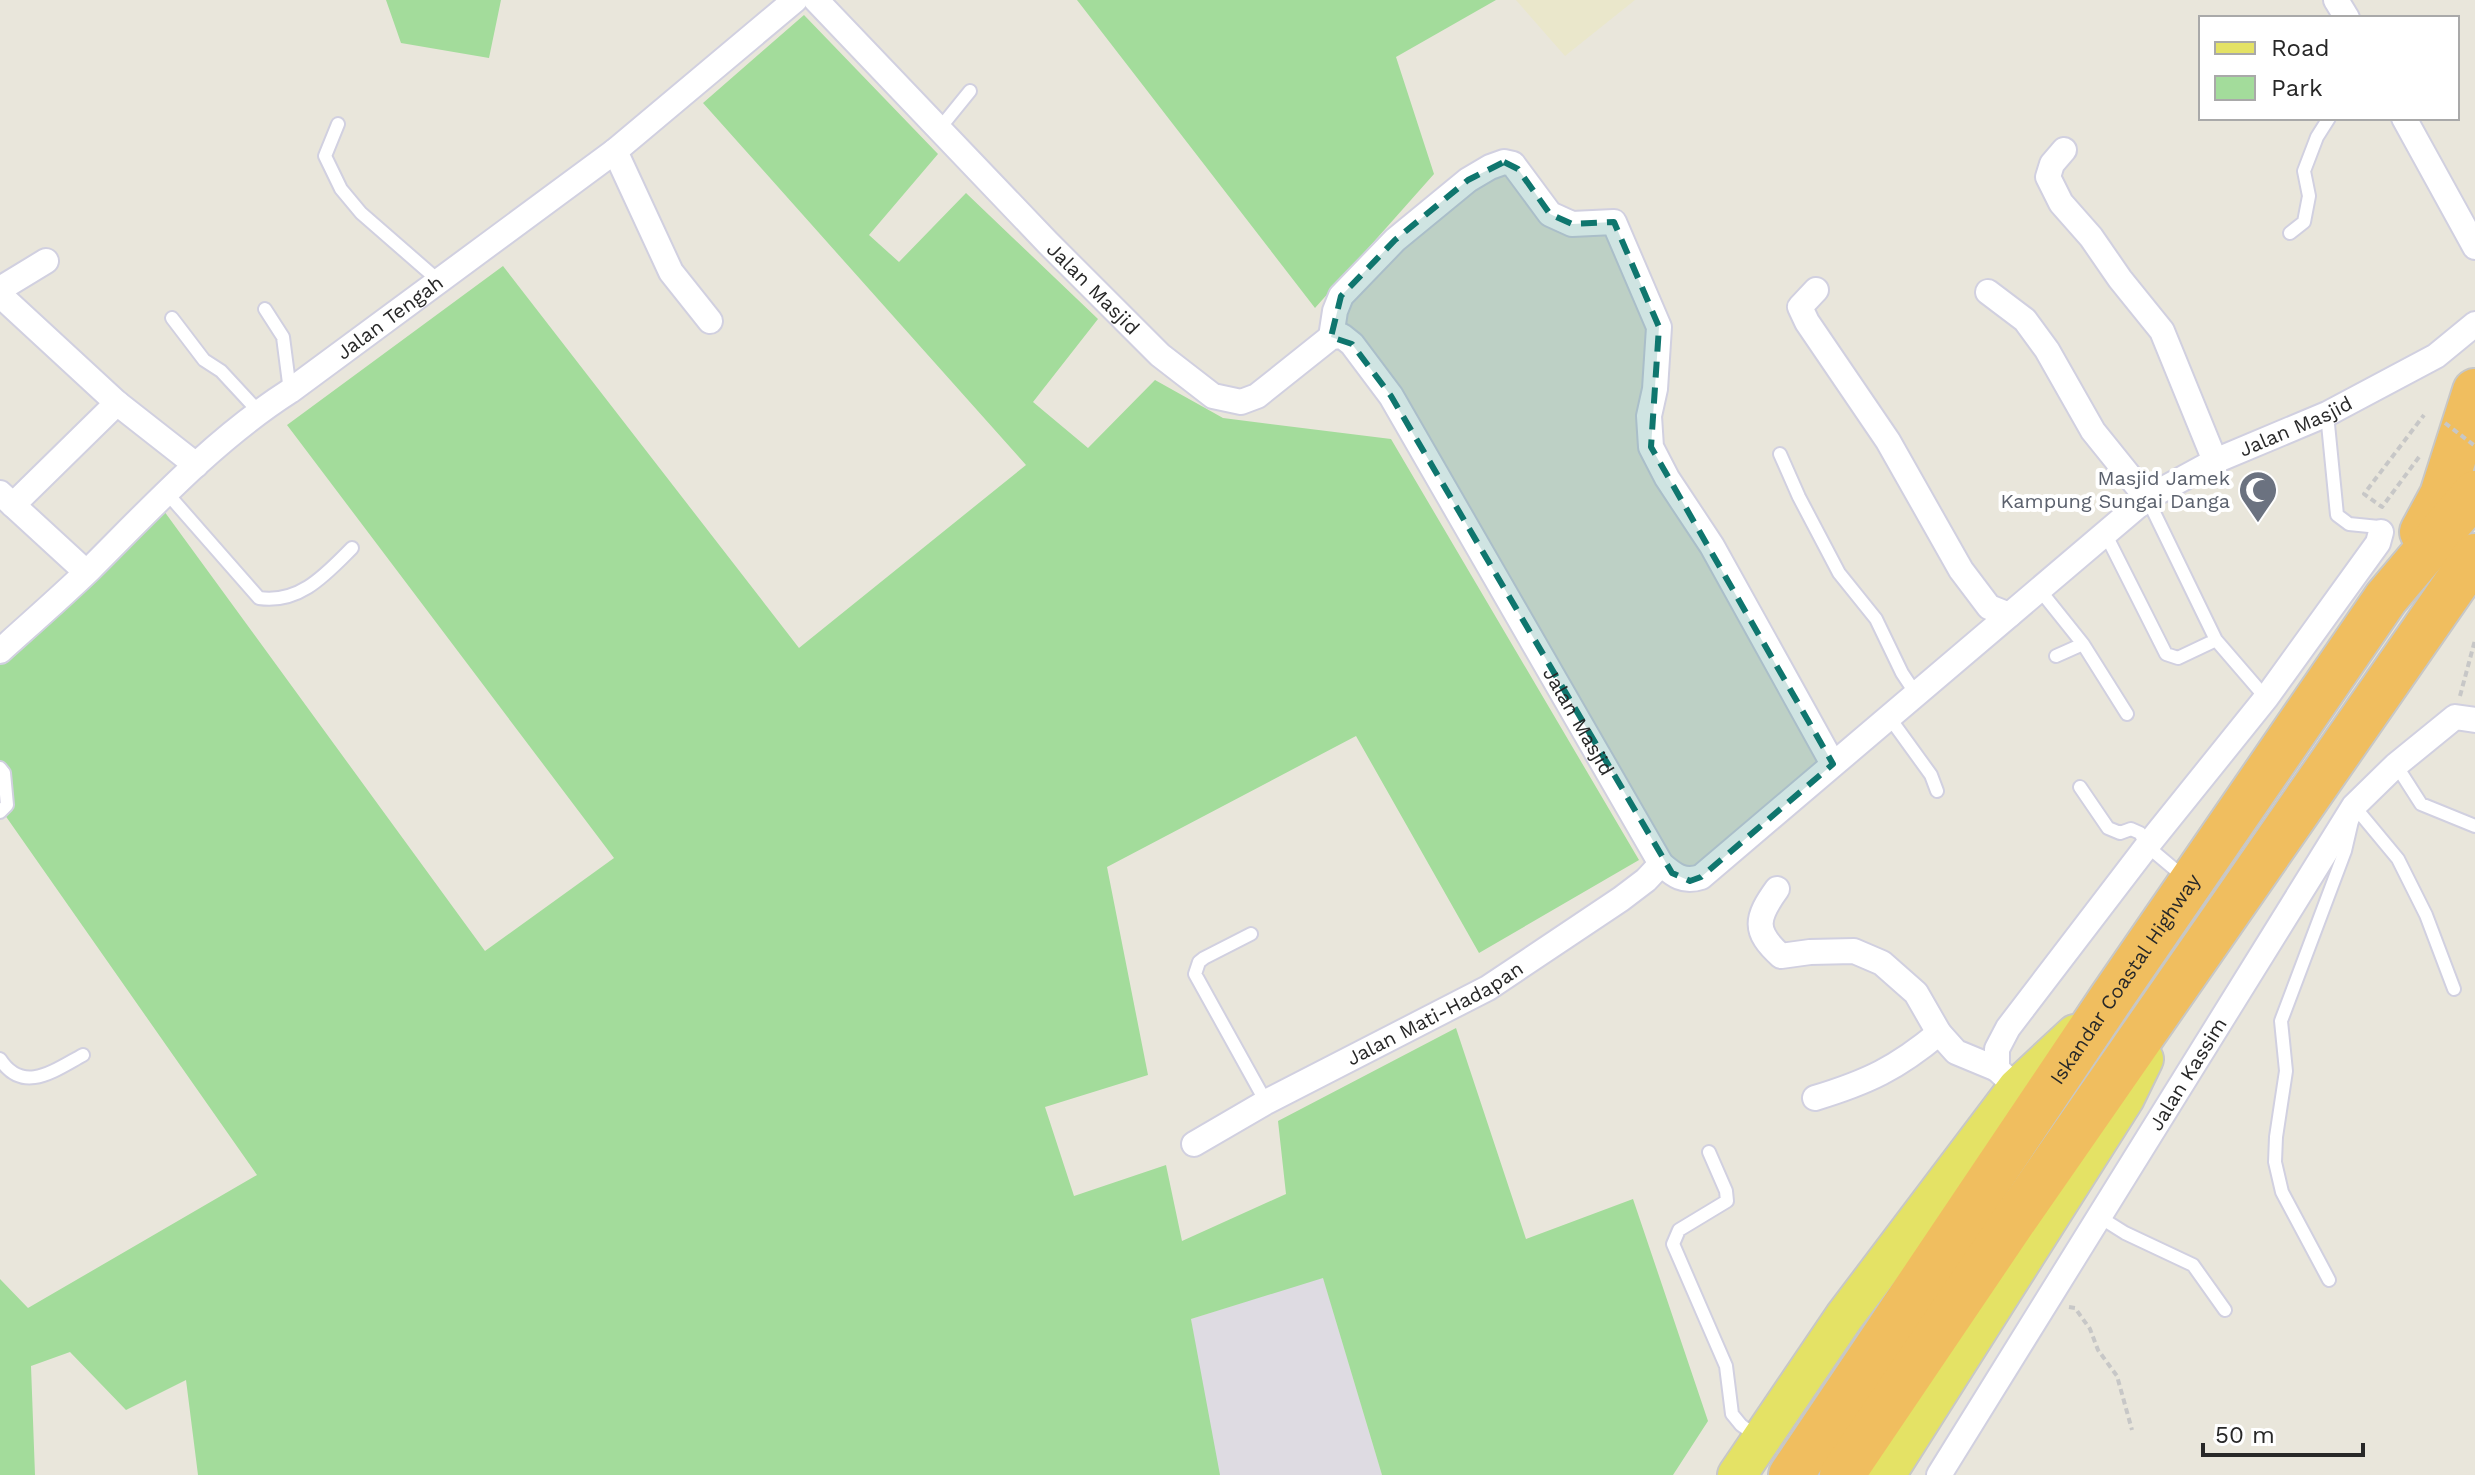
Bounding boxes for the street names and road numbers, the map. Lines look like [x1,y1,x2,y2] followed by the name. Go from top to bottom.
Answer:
[1042,237,1145,340] street label: Jalan Masjid
[332,270,448,365] street label: Jalan Tengah
[2235,391,2356,462] street label: Jalan Masjid
[1538,663,1619,780] street label: Jalan Masjid
[2045,868,2206,1089] street label: Iskandar Coastal Highway
[1343,956,1527,1071] street label: Jalan Mati-Hadapan
[2144,1013,2232,1135] street label: Jalan Kassim

